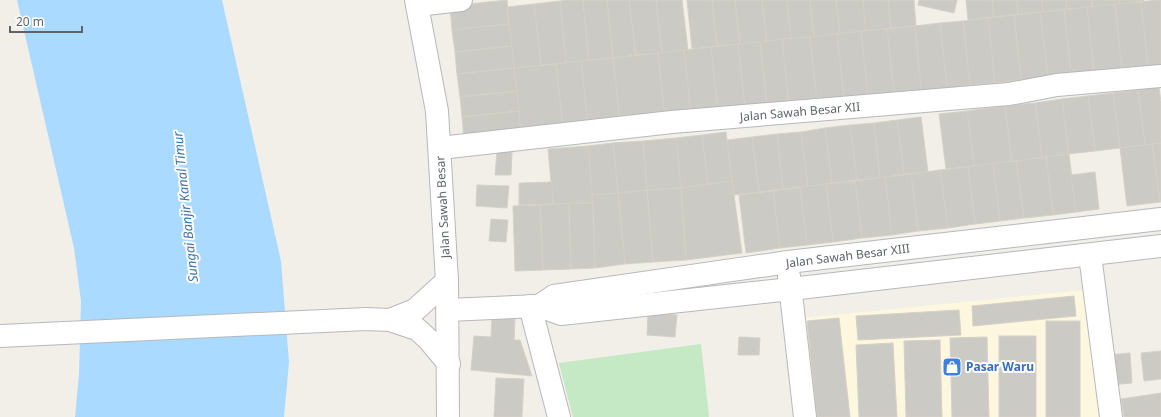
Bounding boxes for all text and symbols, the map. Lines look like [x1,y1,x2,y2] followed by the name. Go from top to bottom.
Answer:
[10,8,82,34] scale bar
[16,13,44,30] text: 20 m
[738,98,861,125] street label: Jalan Sawah Besar XII
[168,130,202,283] water label: Sungai Banjir Kanal Timur
[431,155,454,260] street label: Jalan Sawah Besar
[784,239,911,272] street label: Jalan Sawah Besar XIII
[941,356,963,378] shop icon: Pasar Waru
[966,358,1034,375] place label: Pasar Waru

